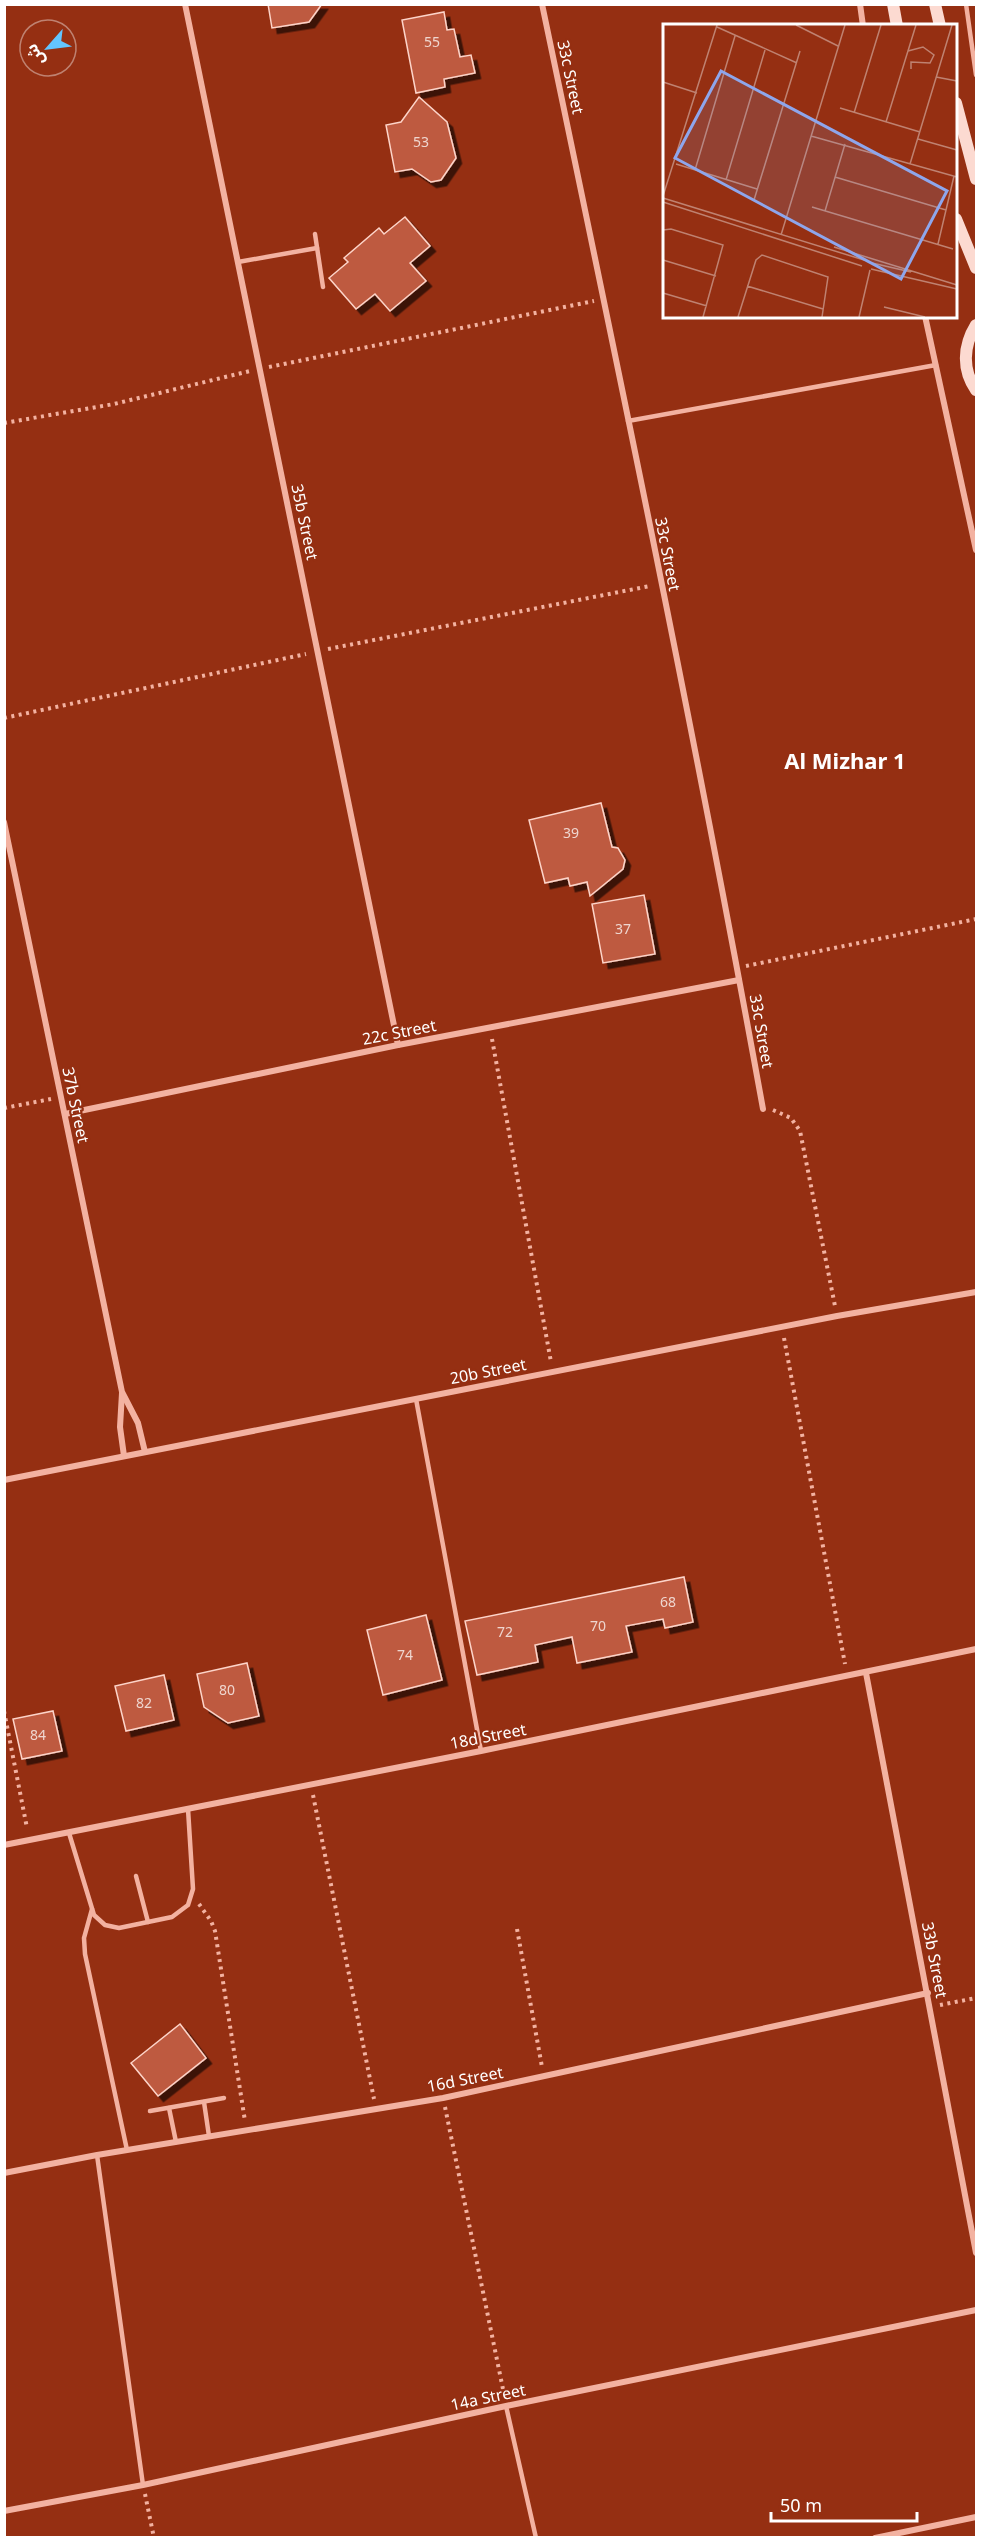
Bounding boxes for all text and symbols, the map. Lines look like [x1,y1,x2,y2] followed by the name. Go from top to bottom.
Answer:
[18,18,78,78] north arrow
[663,24,957,318] inset map
[424,32,440,51] house number: 55
[552,38,590,116] street label: 33c Street
[20,40,50,70] text: ش
[413,132,429,151] house number: 53
[286,482,324,562] street label: 35b Street
[650,515,686,593] street label: 33c Street
[784,745,906,775] district label: Al Mizhar 1
[563,823,579,842] house number: 39
[615,919,631,938] house number: 37
[745,992,779,1070] street label: 33c Street
[360,1014,438,1050] street label: 22c Street
[57,1065,95,1145] street label: 37b Street
[448,1353,528,1389] street label: 20b Street
[660,1592,676,1611] house number: 68
[590,1616,606,1635] house number: 70
[497,1622,513,1641] house number: 72
[397,1645,413,1664] house number: 74
[219,1680,235,1699] house number: 80
[136,1693,152,1712] house number: 82
[448,1718,528,1754] street label: 18d Street
[30,1725,46,1744] house number: 84
[917,1920,953,2000] street label: 33b Street
[425,2061,505,2097] street label: 16d Street
[448,2378,528,2416] street label: 14a Street
[771,2485,916,2523] scale bar
[780,2493,822,2517] text: 50 m

